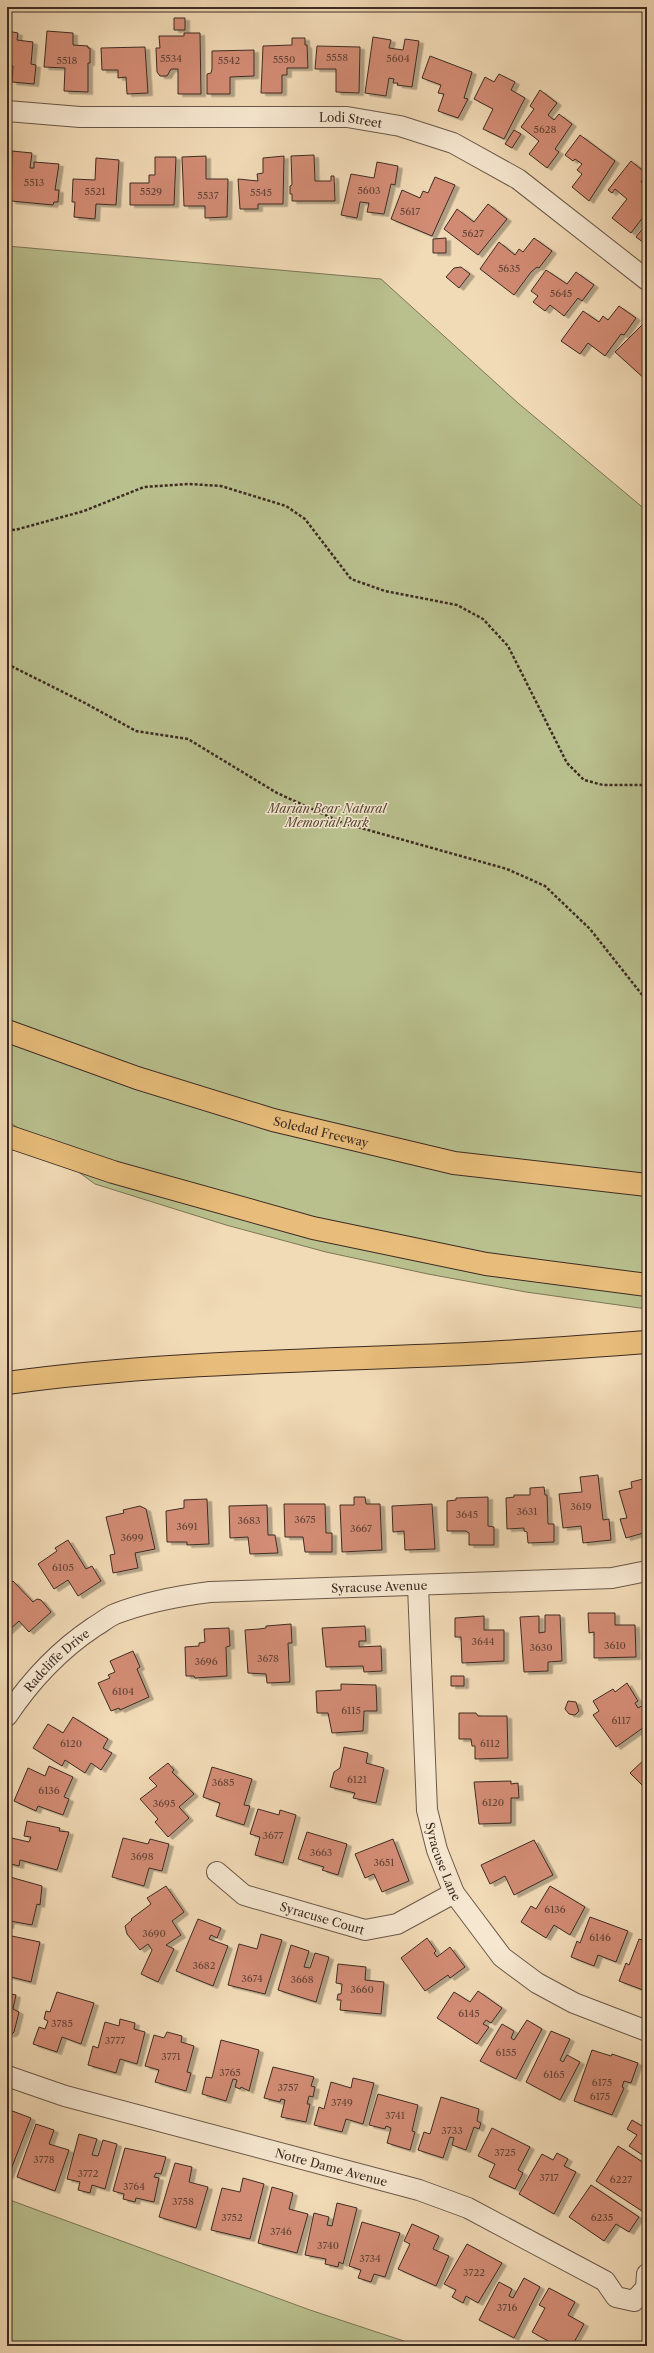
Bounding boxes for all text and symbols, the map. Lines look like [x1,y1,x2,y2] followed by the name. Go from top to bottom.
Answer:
[326,51,348,64] house number: 5558
[160,52,182,65] house number: 5534
[386,52,410,65] house number: 5604
[273,53,295,66] house number: 5550
[57,54,78,67] house number: 5518
[218,54,240,67] house number: 5542
[319,110,384,130] street label: Lodi Street
[534,123,557,136] house number: 5628
[24,176,44,189] house number: 5513
[357,184,381,197] house number: 5603
[85,185,106,198] house number: 5521
[140,185,162,198] house number: 5529
[250,186,272,199] house number: 5545
[197,189,219,202] house number: 5537
[400,205,420,218] house number: 5617
[462,227,484,240] house number: 5627
[498,262,520,275] house number: 5635
[550,287,572,300] house number: 5645
[266,801,387,830] park label: Marian Bear Natural Memorial Park
[272,1113,370,1150] street label: Soledad Freeway
[570,1500,592,1513] house number: 3619
[516,1505,538,1518] house number: 3631
[456,1508,478,1521] house number: 3645
[294,1513,316,1526] house number: 3675
[238,1514,260,1527] house number: 3683
[176,1520,199,1533] house number: 3691
[350,1522,372,1535] house number: 3667
[120,1531,144,1544] house number: 3699
[52,1561,74,1574] house number: 6105
[331,1577,428,1595] street label: Syracuse Avenue
[20,1625,92,1695] street label: Radcliffe Drive
[472,1635,495,1648] house number: 3644
[604,1639,626,1652] house number: 3610
[529,1641,553,1654] house number: 3630
[257,1652,279,1665] house number: 3678
[194,1655,218,1668] house number: 3696
[112,1685,134,1698] house number: 6104
[341,1704,361,1717] house number: 6115
[611,1714,631,1727] house number: 6117
[60,1737,82,1750] house number: 6120
[480,1737,500,1750] house number: 6112
[347,1773,368,1786] house number: 6121
[212,1776,234,1789] house number: 3685
[38,1784,60,1797] house number: 6136
[482,1796,504,1809] house number: 6120
[153,1797,175,1810] house number: 3695
[423,1820,465,1904] street label: Syracuse Lane
[262,1829,284,1842] house number: 3677
[310,1846,332,1859] house number: 3663
[130,1850,154,1863] house number: 3698
[374,1856,395,1869] house number: 3651
[278,1898,367,1937] street label: Syracuse Court
[544,1903,566,1916] house number: 6136
[142,1927,166,1940] house number: 3690
[589,1931,611,1944] house number: 6146
[192,1959,216,1972] house number: 3682
[241,1972,263,1985] house number: 3674
[290,1973,314,1986] house number: 3668
[350,1983,374,1996] house number: 3660
[458,2007,480,2020] house number: 6145
[51,2017,73,2030] house number: 3785
[105,2034,125,2047] house number: 3777
[496,2046,516,2059] house number: 6155
[161,2050,182,2063] house number: 3771
[219,2066,241,2079] house number: 3765
[543,2068,565,2081] house number: 6165
[592,2076,612,2089] house number: 6175
[278,2081,298,2094] house number: 3757
[590,2090,610,2103] house number: 6175
[331,2096,353,2109] house number: 3749
[385,2109,406,2122] house number: 3741
[441,2124,463,2137] house number: 3733
[274,2145,389,2189] street label: Notre Dame Avenue
[494,2146,516,2159] house number: 3725
[33,2153,55,2166] house number: 3778
[77,2167,99,2180] house number: 3772
[539,2171,559,2184] house number: 3717
[610,2173,632,2186] house number: 6227
[123,2180,145,2193] house number: 3764
[172,2195,194,2208] house number: 3758
[221,2211,243,2224] house number: 3752
[591,2211,613,2224] house number: 6235
[270,2225,292,2238] house number: 3746
[317,2239,339,2252] house number: 3740
[359,2252,381,2265] house number: 3734
[463,2266,485,2279] house number: 3722
[497,2301,517,2314] house number: 3716

